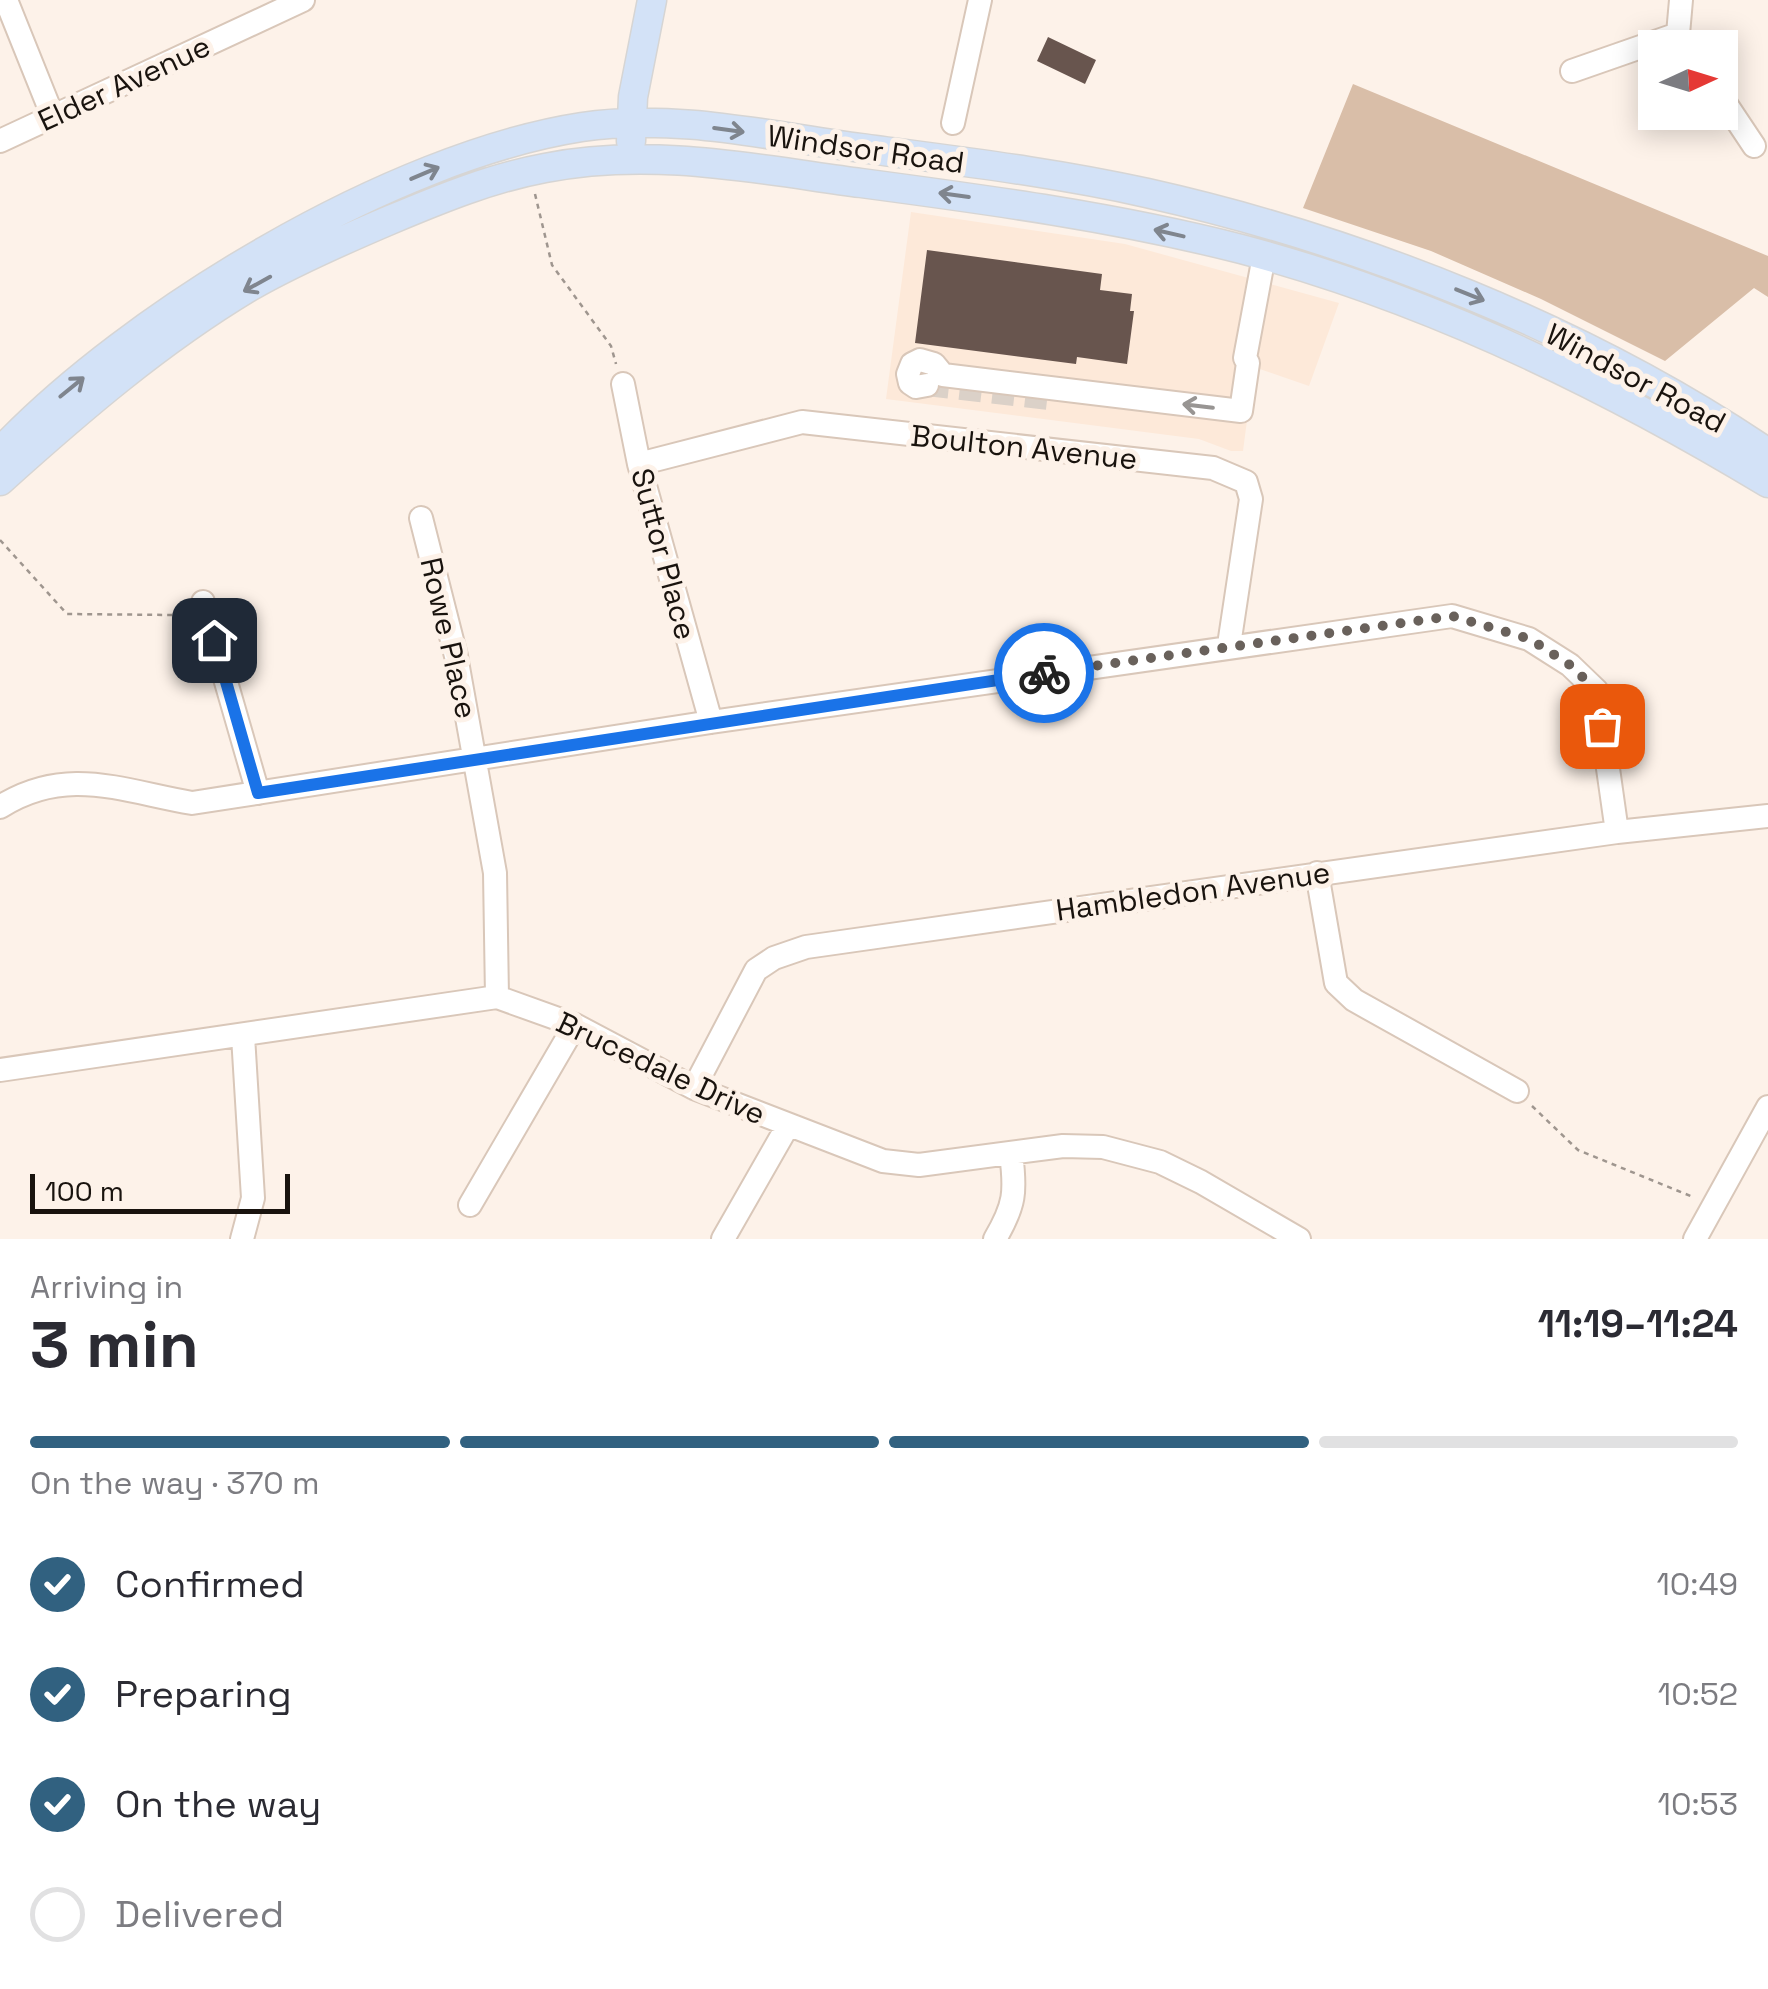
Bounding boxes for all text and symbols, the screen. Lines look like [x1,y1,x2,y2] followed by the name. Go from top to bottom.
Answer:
[32,26,216,140] street label: Elder Avenue
[1638,30,1738,130] north arrow
[1638,30,1738,130] map controls
[765,116,967,182] street label: Windsor Road
[712,121,745,140] one-way arrow
[409,163,439,181] one-way arrow
[938,185,970,204] one-way arrow
[1154,222,1186,241] one-way arrow
[243,274,273,294] one-way arrow
[1454,288,1485,306] one-way arrow
[1539,314,1733,442] street label: Windsor Road
[58,377,85,398] one-way arrow
[1183,396,1215,415] one-way arrow
[909,416,1139,478] street label: Boulton Avenue
[622,464,706,644] street label: Suttor Place
[412,554,486,722] street label: Rowe Place
[172,598,257,683] pin
[187,613,242,668] icon: home
[994,623,1094,723] courier
[1017,646,1072,701] icon: bike
[1560,684,1645,769] pin
[1575,699,1630,754] icon: bag
[1053,852,1333,930] street label: Hambledon Avenue
[550,1002,772,1134] street label: Brucedale Drive
[30,1169,290,1214] scale bar
[45,1173,124,1209] text: 100 m
[30,1267,183,1307] text: Arriving in
[1538,1300,1738,1348] text: 11:19–11:24
[30,1303,199,1386] text: 3 min
[30,1463,320,1503] text: On the way · 370 m
[30,1557,85,1612] icon: check
[115,1560,305,1608] text: Confirmed
[1656,1564,1738,1604] text: 10:49
[30,1667,85,1722] icon: check
[115,1670,292,1718] text: Preparing
[1658,1674,1738,1714] text: 10:52
[30,1777,85,1832] icon: check
[115,1780,321,1828] text: On the way
[1658,1784,1738,1824] text: 10:53
[115,1890,284,1938] text: Delivered

